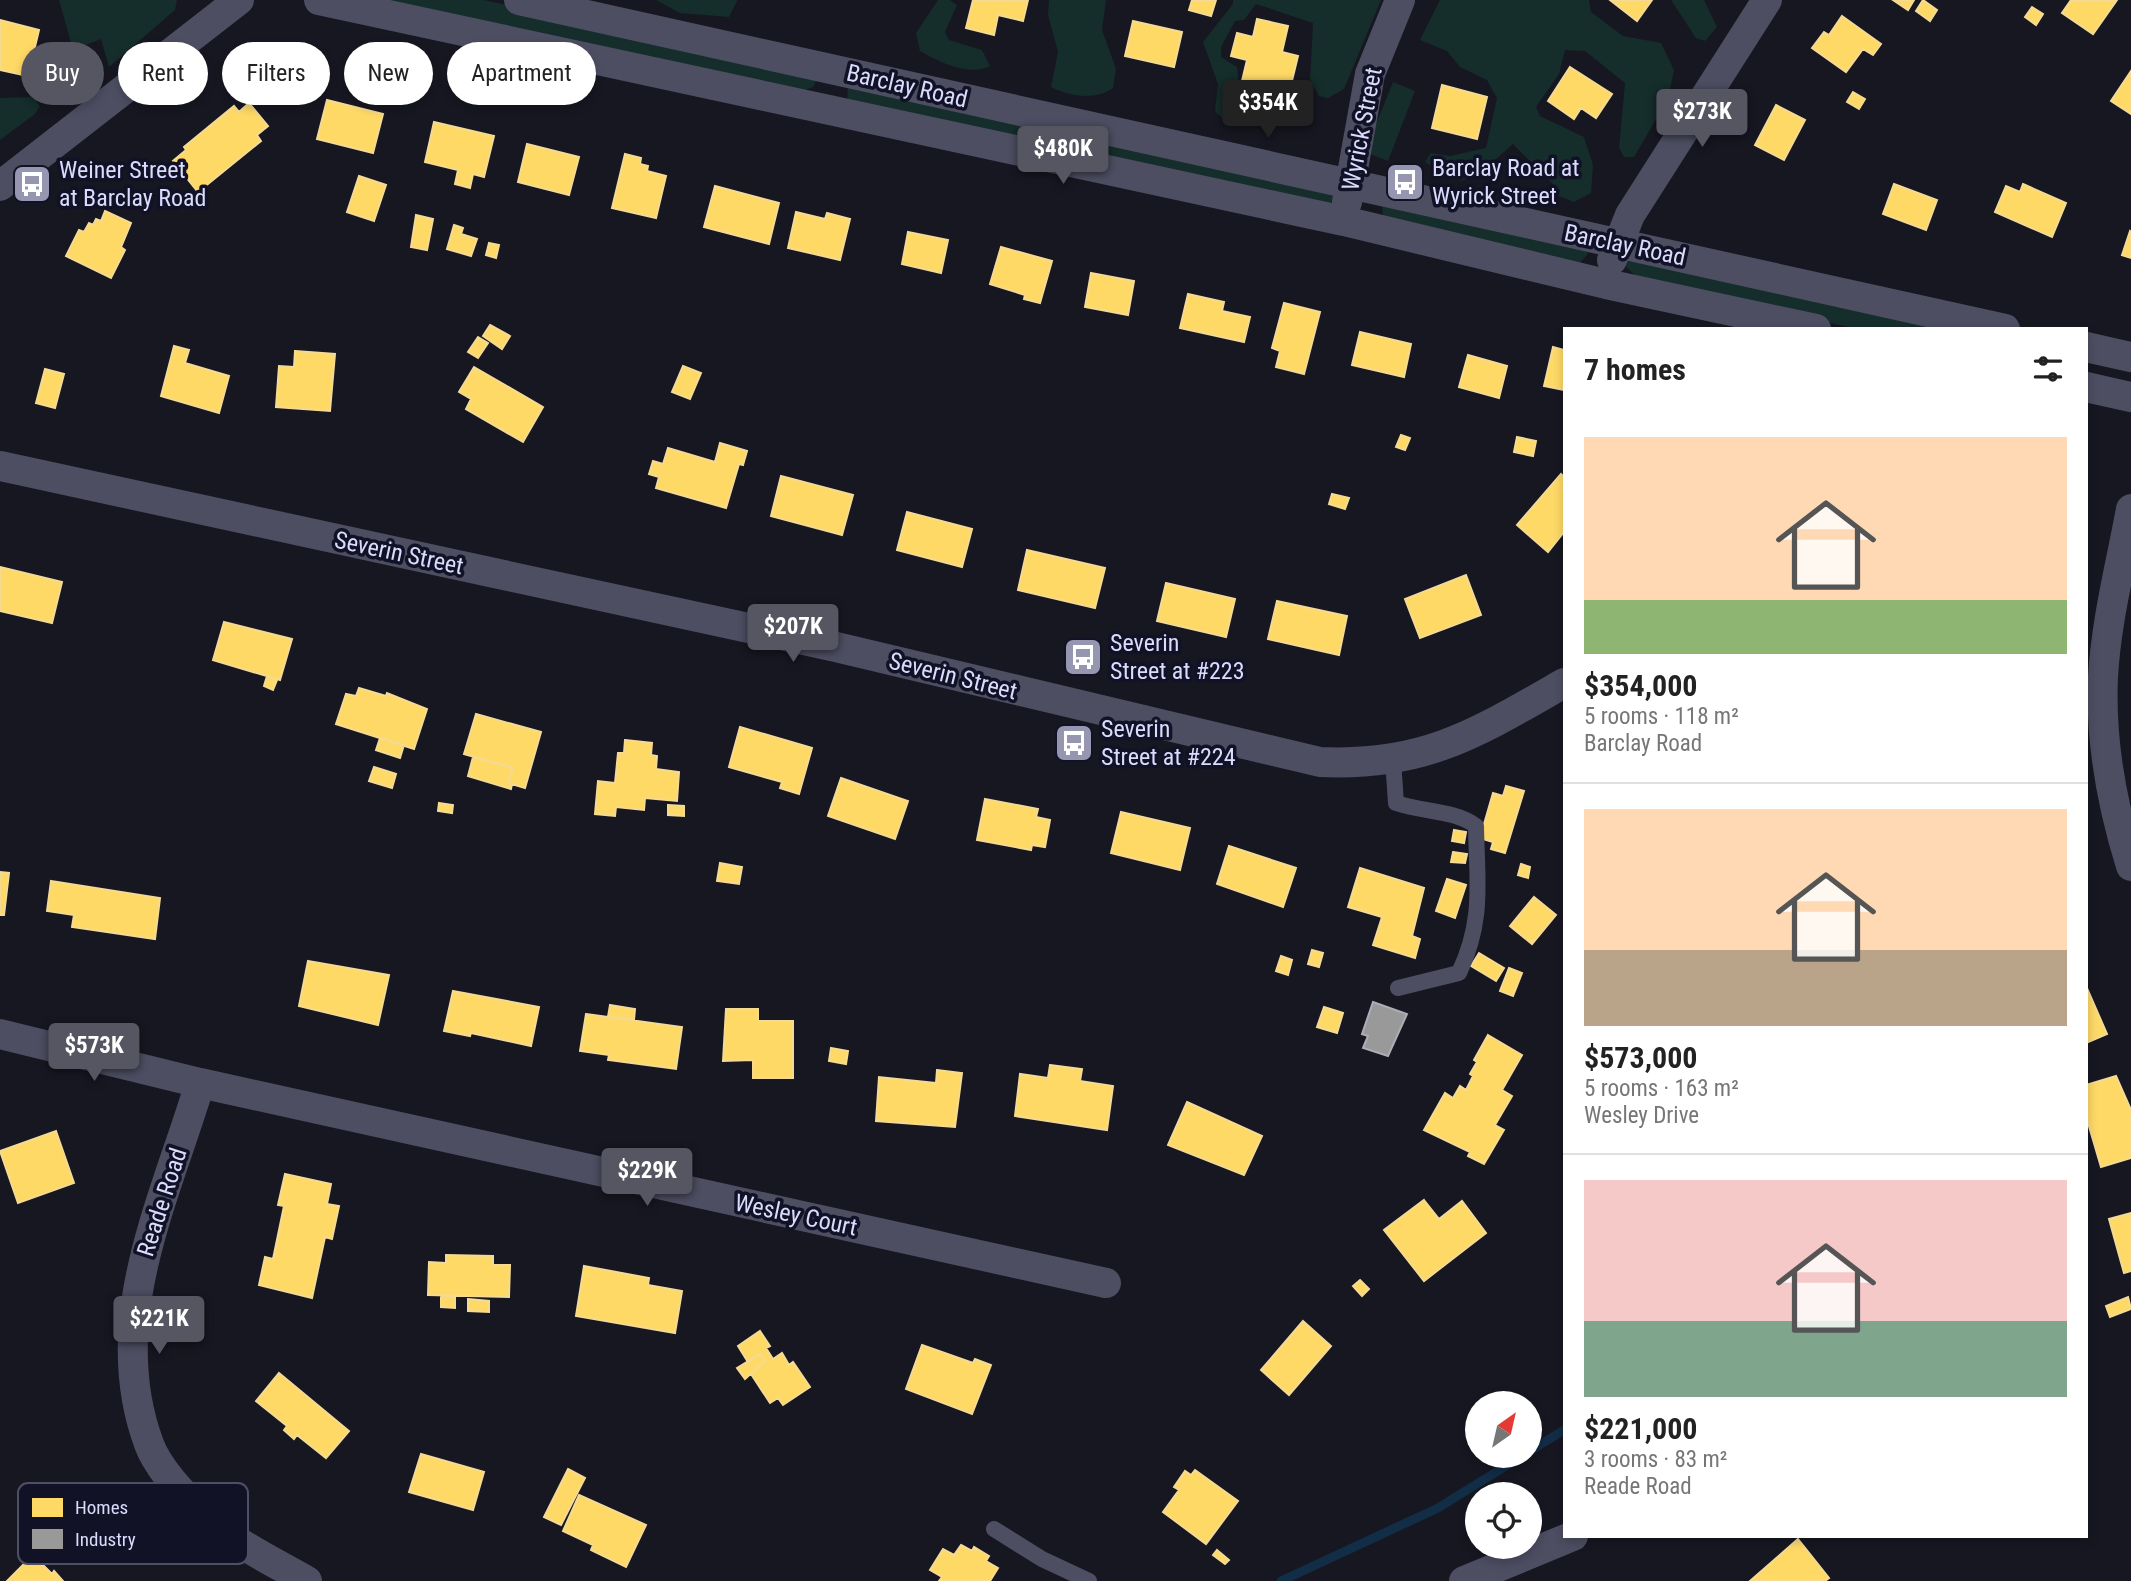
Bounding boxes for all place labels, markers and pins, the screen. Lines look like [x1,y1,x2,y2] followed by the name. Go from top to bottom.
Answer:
[1219,80,1317,140] pin: $354K
[1653,90,1751,149] pin: $273K
[1014,127,1112,186] pin: $480K
[1432,154,1579,210] place label: Barclay Road at Wyrick Street
[59,156,206,212] place label: Weiner Street at Barclay Road
[1384,161,1426,203] bus stop icon: Barclay Road at Wyrick Street
[11,163,53,205] bus stop icon: Weiner Street at Barclay Road
[744,604,842,664] pin: $207K
[1110,629,1245,685] place label: Severin Street at #223
[1062,636,1104,678] bus stop icon: Severin Street at #223
[1101,715,1236,771] place label: Severin Street at #224
[1053,722,1095,764] bus stop icon: Severin Street at #224
[45,1024,143,1083] pin: $573K
[598,1148,696,1208] pin: $229K
[110,1296,208,1356] pin: $221K

